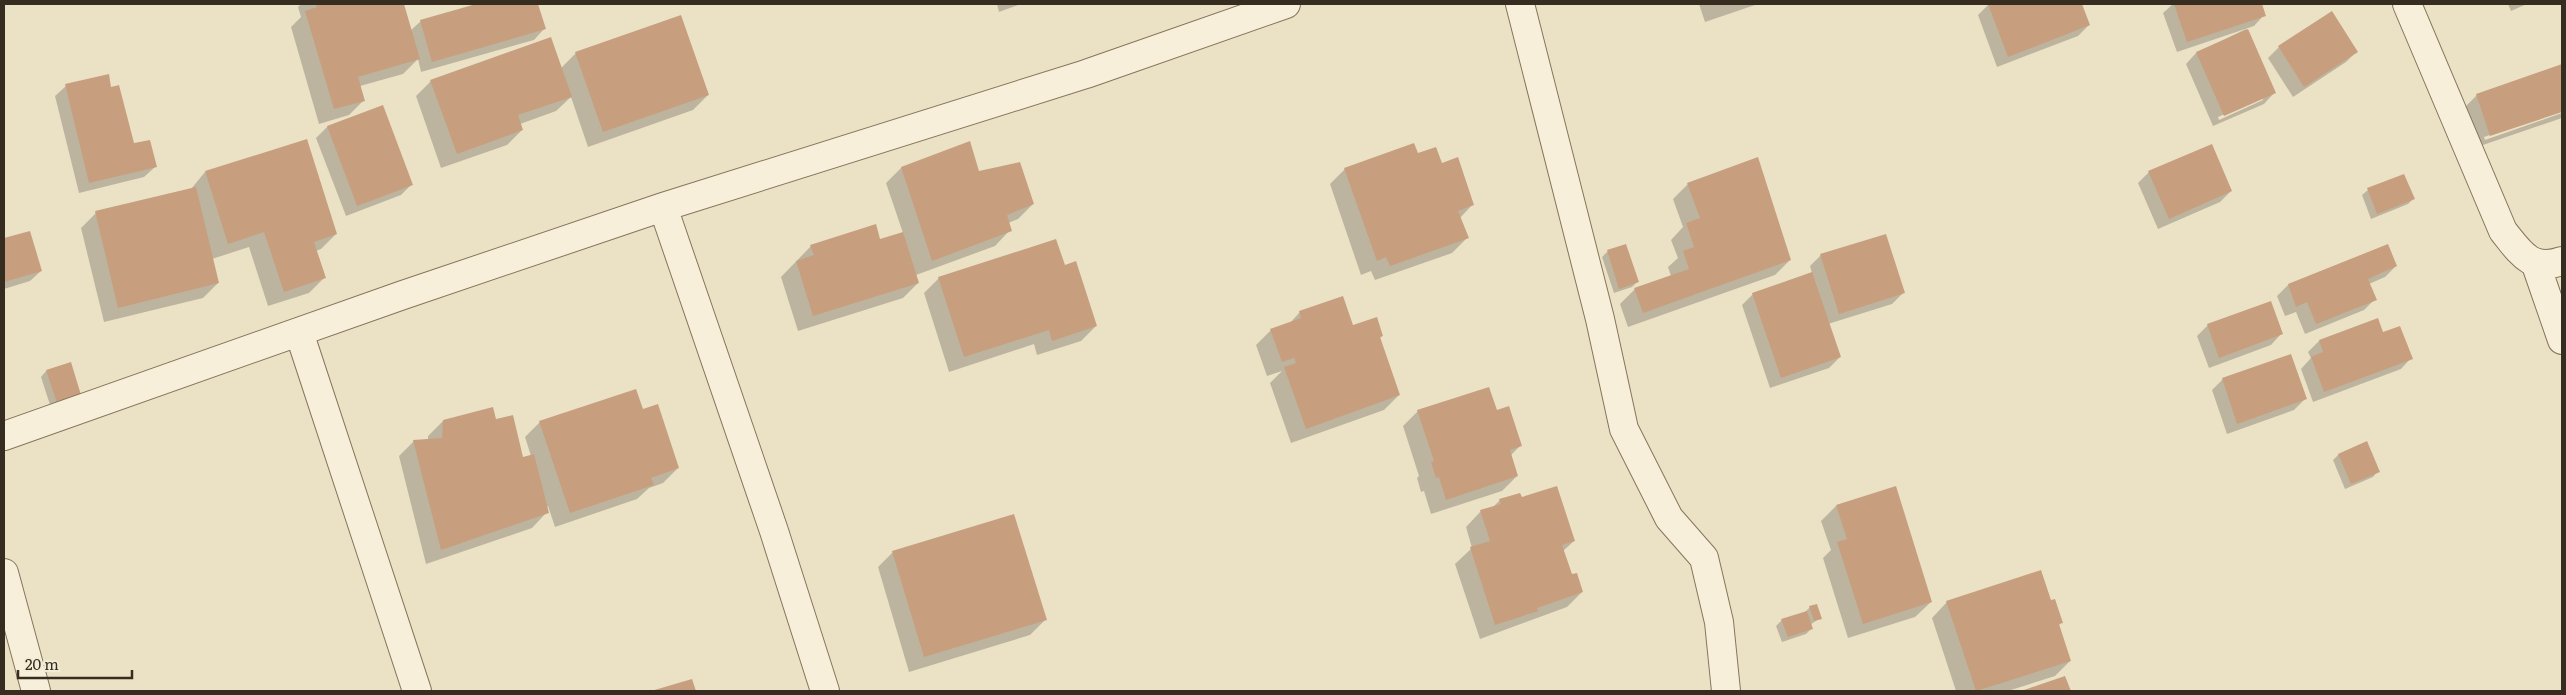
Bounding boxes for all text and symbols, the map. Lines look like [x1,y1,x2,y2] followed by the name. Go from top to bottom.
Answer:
[18,648,131,680] scale bar
[25,652,59,675] text: 20 m

